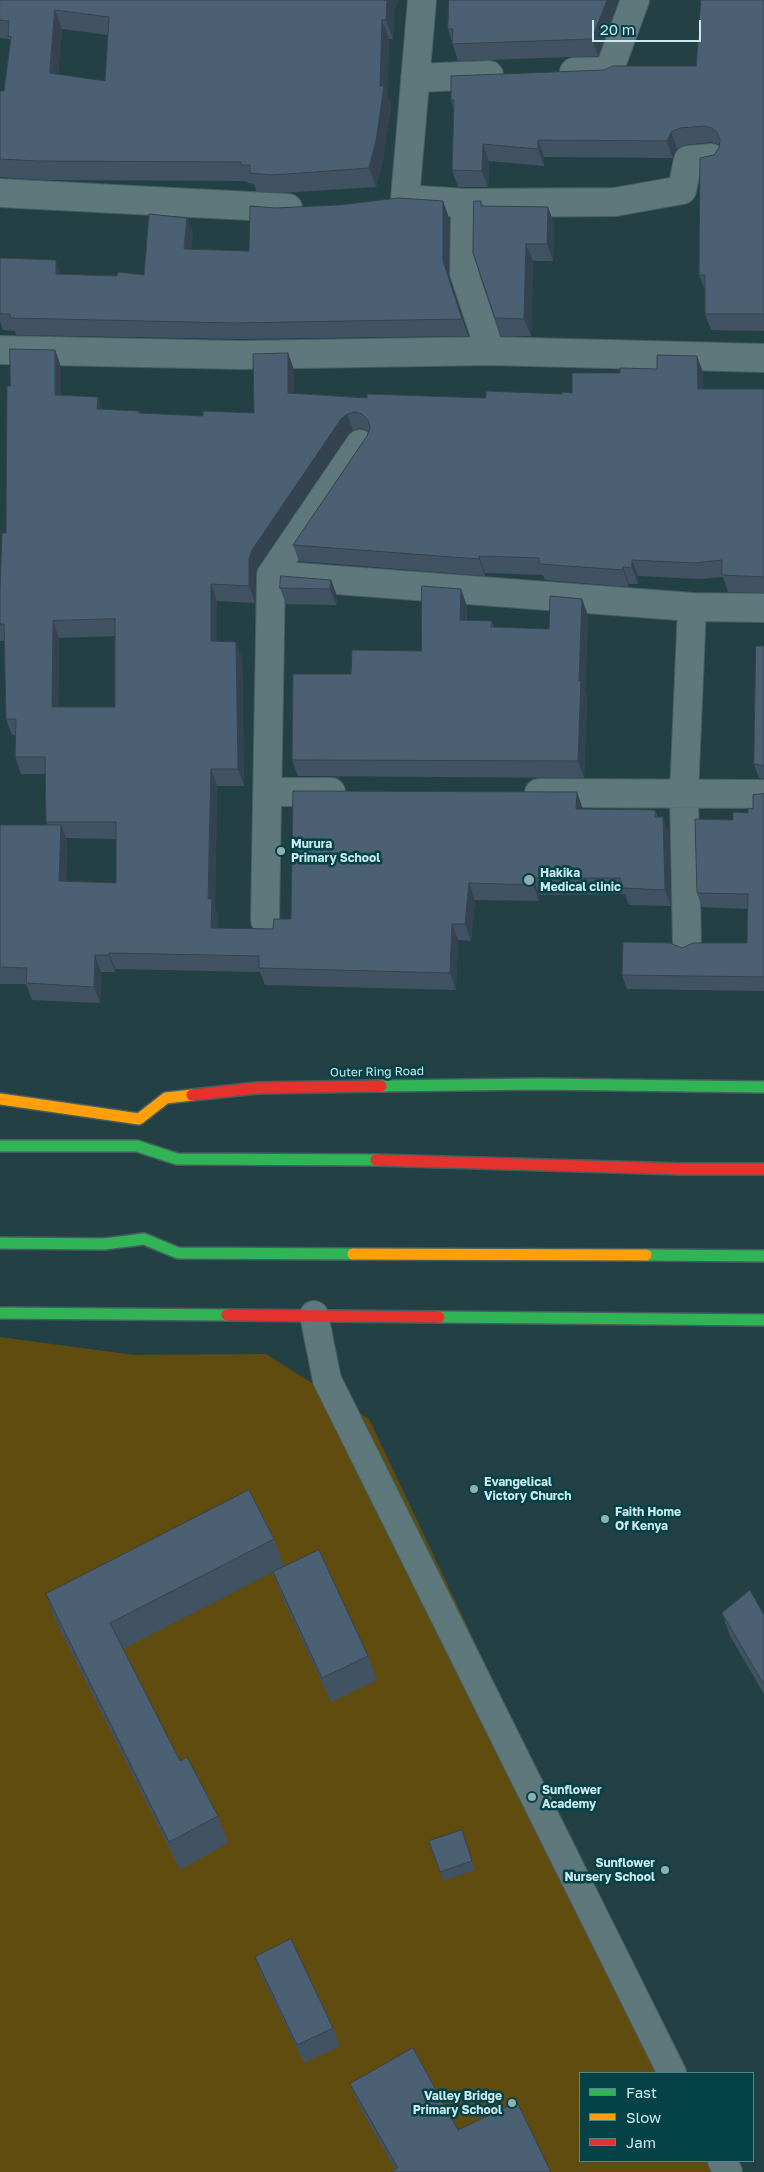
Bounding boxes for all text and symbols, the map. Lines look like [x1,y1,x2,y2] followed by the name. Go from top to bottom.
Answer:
[594,10,703,42] scale bar
[600,20,635,38] text: 20 m
[291,837,380,865] place label: Murura Primary School
[275,845,287,857] marker: Murura Primary School
[540,866,621,894] place label: Hakika Medical clinic
[522,873,536,887] marker: Hakika Medical clinic
[330,1064,424,1080] street label: Outer Ring Road
[484,1475,571,1503] place label: Evangelical Victory Church
[468,1483,480,1495] marker: Evangelical Victory Church
[615,1505,681,1533] place label: Faith Home Of Kenya
[599,1513,611,1525] marker: Faith Home Of Kenya
[542,1783,602,1811] place label: Sunflower Academy
[526,1791,538,1803] marker: Sunflower Academy
[564,1856,655,1884] place label: Sunflower Nursery School
[659,1864,671,1876] marker: Sunflower Nursery School
[579,2072,754,2162] legend
[626,2083,657,2101] text: Fast
[413,2089,502,2117] place label: Valley Bridge Primary School
[506,2097,518,2109] marker: Valley Bridge Primary School
[626,2108,661,2126] text: Slow
[626,2133,656,2151] text: Jam

